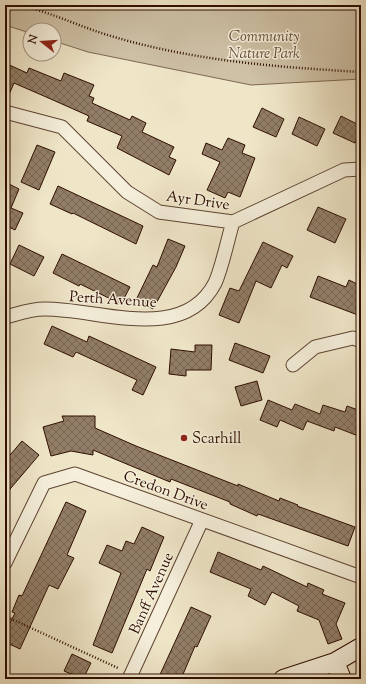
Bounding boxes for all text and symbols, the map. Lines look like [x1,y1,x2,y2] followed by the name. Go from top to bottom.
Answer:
[22,22,62,62] north arrow
[228,27,300,65] park label: Community Nature Park
[24,33,42,47] text: N
[165,187,231,216] street label: Ayr Drive
[68,287,157,314] street label: Perth Avenue
[192,429,241,450] place label: Scarhill
[179,433,189,443] marker: Scarhill
[120,466,211,517] street label: Credon Drive
[125,549,180,638] street label: Banff Avenue

